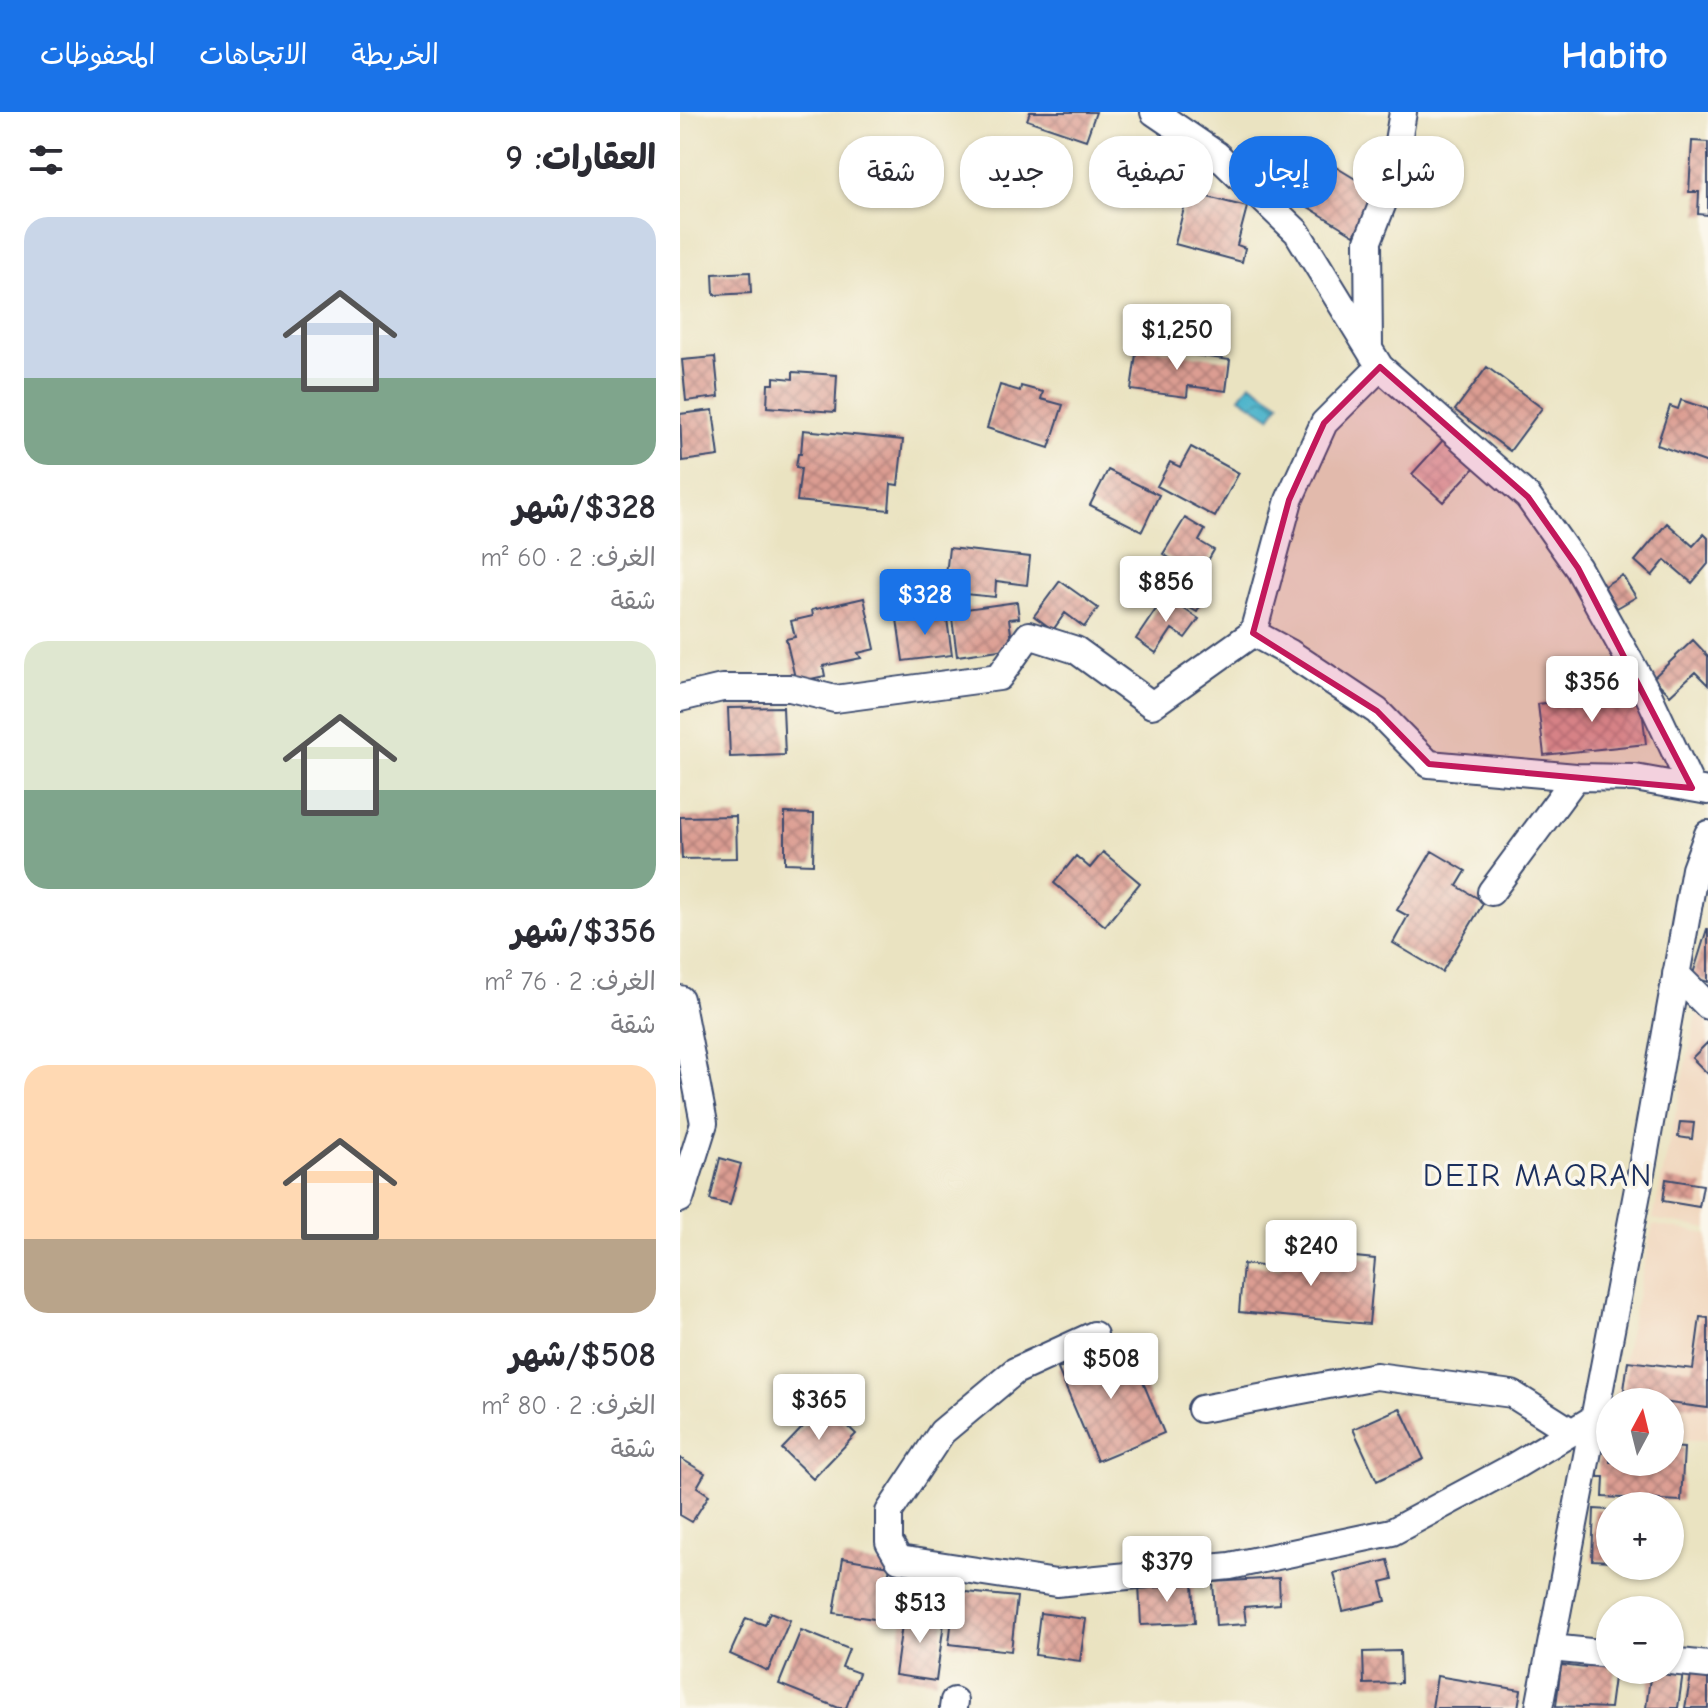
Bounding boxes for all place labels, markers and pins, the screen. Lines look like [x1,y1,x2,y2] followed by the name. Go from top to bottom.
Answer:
[1112,304,1242,372] pin: $1,250
[1119,556,1213,624] pin: $856
[878,569,972,637] pin: $328
[1545,656,1639,724] pin: $356
[1264,1220,1358,1288] pin: $240
[1064,1333,1158,1401] pin: $508
[772,1374,866,1442] pin: $365
[1120,1536,1214,1604] pin: $379
[873,1577,967,1645] pin: $513

